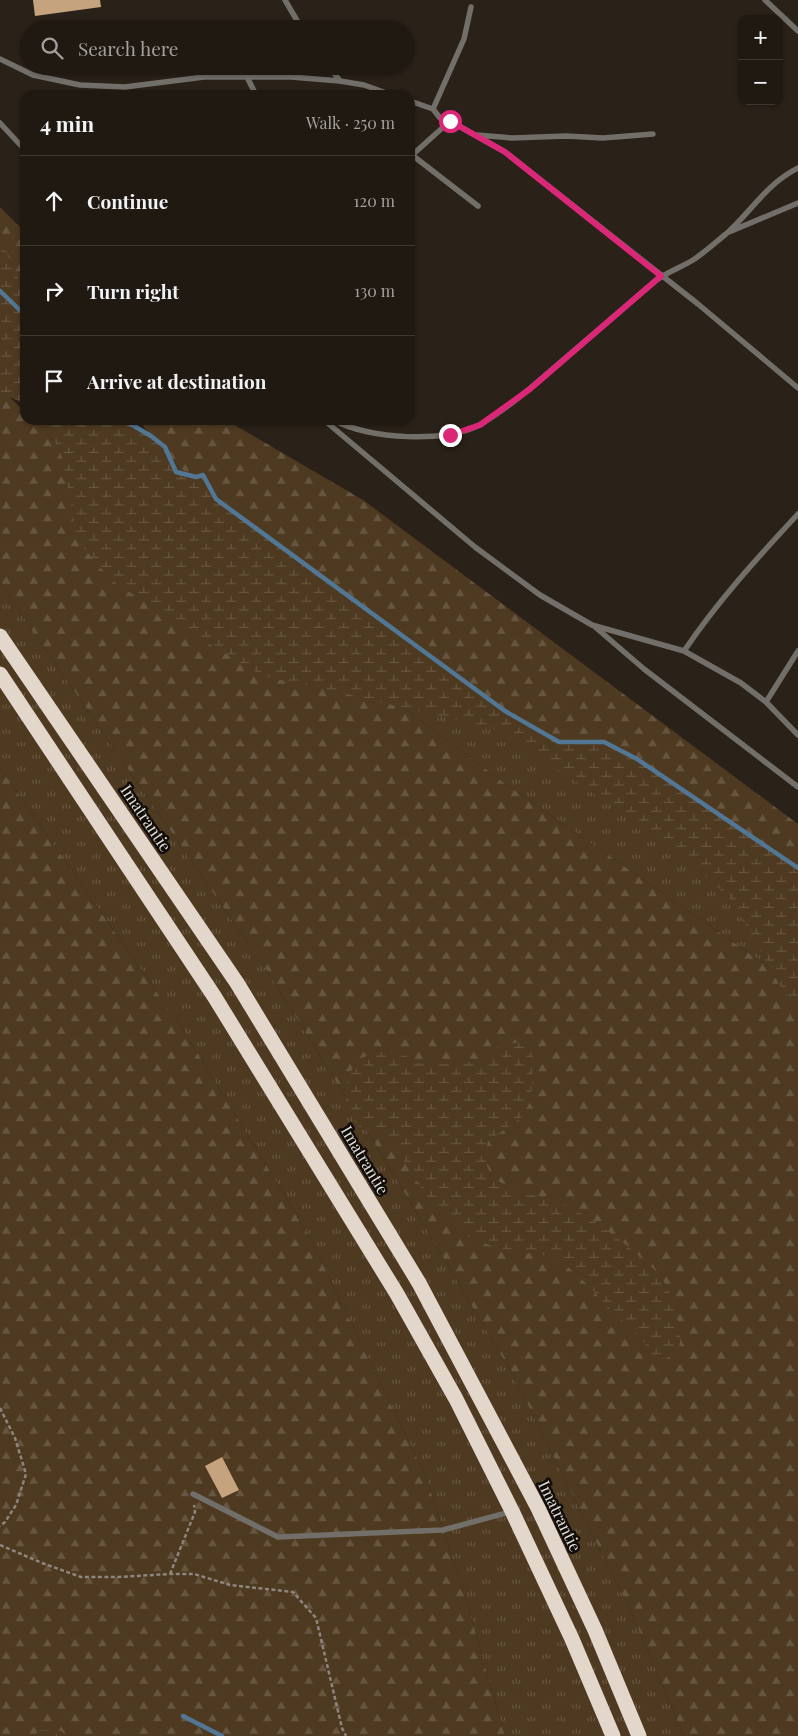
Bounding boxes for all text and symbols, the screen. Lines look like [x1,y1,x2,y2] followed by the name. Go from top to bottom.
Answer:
[738,15,783,105] map controls
[738,15,783,60] button: +
[20,20,415,75] search box
[38,34,66,62] icon: search
[78,35,178,61] text: Search here
[738,60,783,105] button: −
[40,109,94,137] text: 4 min
[439,110,462,133] route start
[306,112,395,133] text: Walk · 250 m
[40,187,68,215] icon: ahead
[87,188,168,214] text: Continue
[354,190,395,211] text: 120 m
[40,277,68,305] icon: right
[87,278,179,304] text: Turn right
[354,280,395,301] text: 130 m
[40,367,68,395] icon: arrive
[87,368,267,394] text: Arrive at destination
[439,424,462,447] route end
[116,780,176,855] street label: Imatrantie
[337,1122,394,1198] street label: Imatrantie
[534,1477,587,1555] street label: Imatrantie

